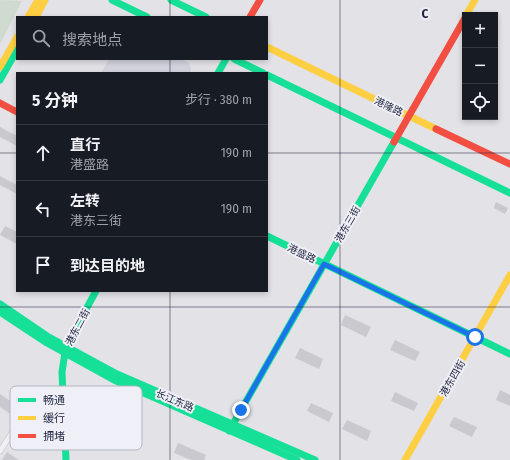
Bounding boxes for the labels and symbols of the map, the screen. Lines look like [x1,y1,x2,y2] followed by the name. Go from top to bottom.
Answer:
[422,6,429,21] text: C
[372,95,405,119] street label: 港隆路
[333,204,363,245] street label: 港东三街
[285,242,318,266] street label: 港盛路
[63,307,93,348] street label: 港东二街
[466,328,484,346] route start
[438,358,468,399] street label: 港东四街
[10,386,142,450] legend
[154,388,195,414] street label: 长江东路
[43,394,65,407] text: 畅通
[232,401,250,419] route end
[43,412,65,425] text: 缓行
[43,430,65,443] text: 拥堵

